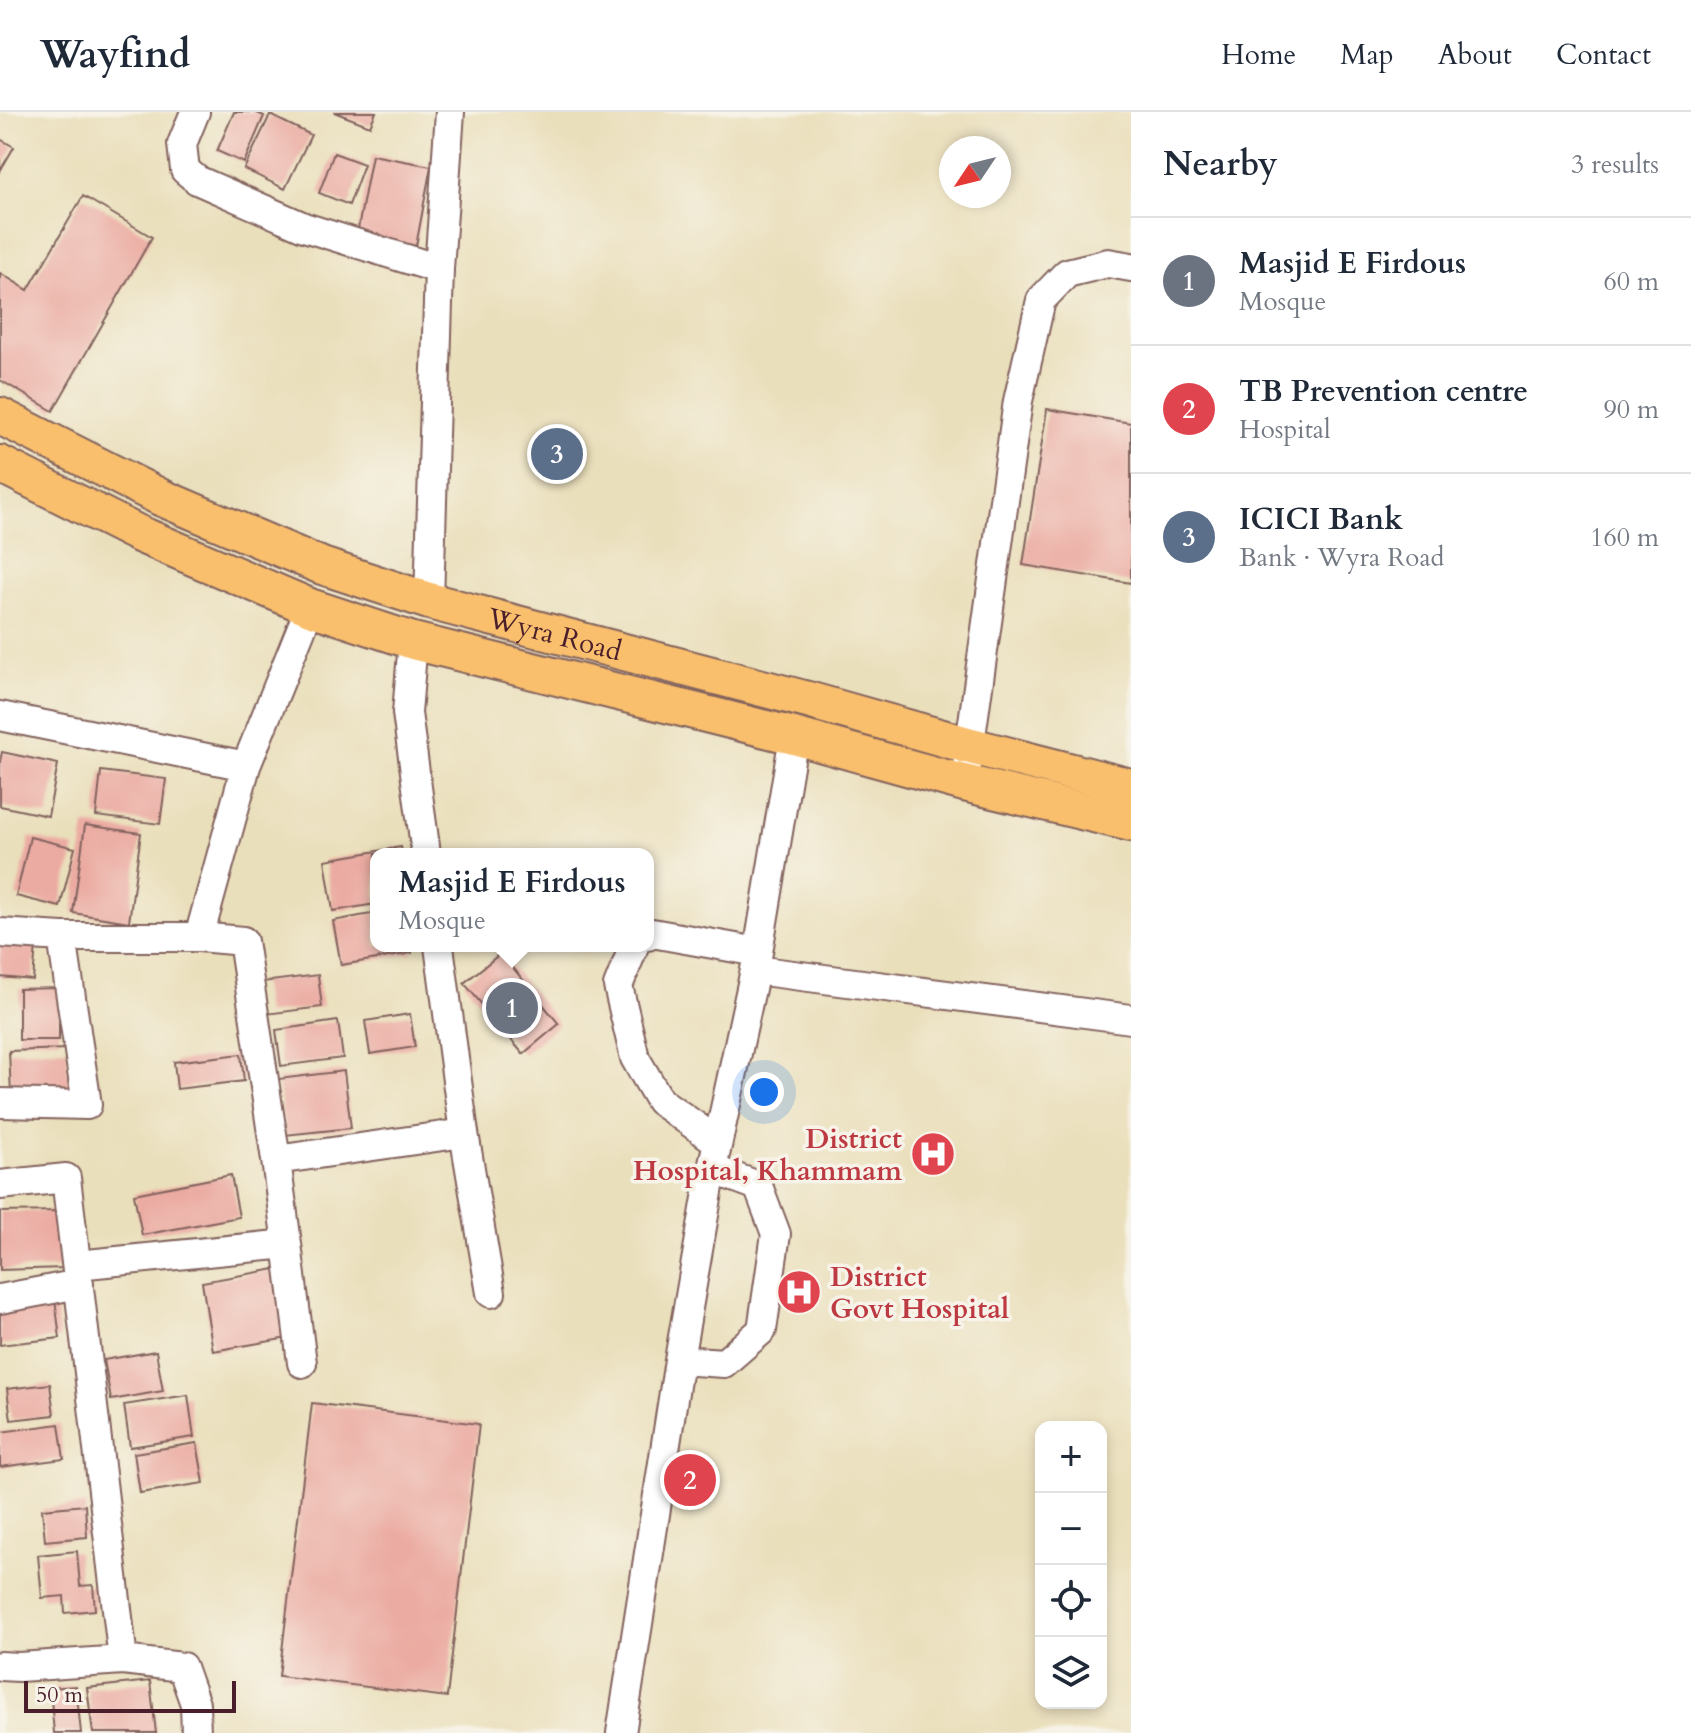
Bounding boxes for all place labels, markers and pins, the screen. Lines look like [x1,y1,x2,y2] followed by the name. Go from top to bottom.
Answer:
[531,424,583,484] pin: 3
[486,978,538,1038] pin: 1
[633,1120,902,1190] place label: District Hospital, Khammam
[909,1130,957,1178] hospital icon: District Hospital, Khammam
[830,1258,1009,1328] place label: District Govt Hospital
[775,1268,823,1316] hospital icon: District Govt Hospital
[664,1450,716,1510] pin: 2

